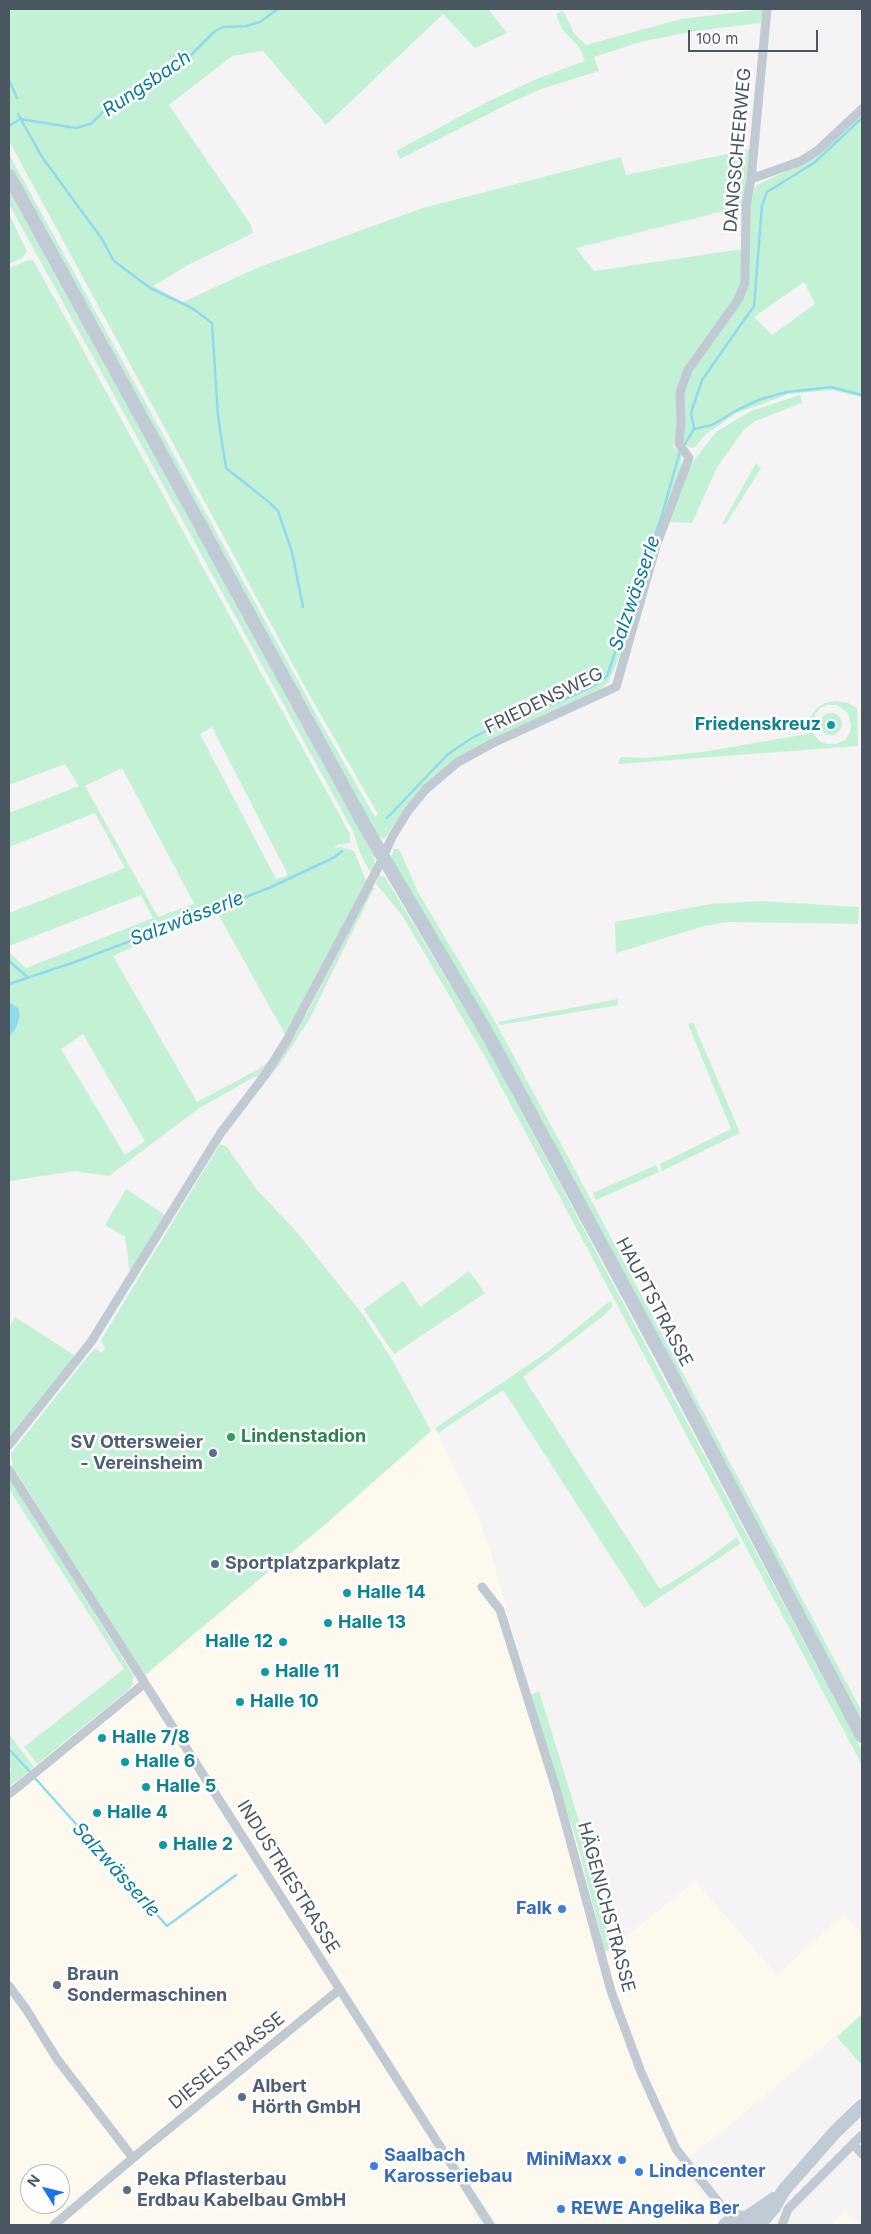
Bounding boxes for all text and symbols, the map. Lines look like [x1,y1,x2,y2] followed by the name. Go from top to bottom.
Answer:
[691,20,821,52] scale bar
[696,29,738,48] text: 100 m
[98,46,196,122] water label: Rungsbach
[720,67,756,233] street label: DANGSCHEERWEG
[605,533,665,653] water label: Salzwässerle
[481,663,607,739] street label: FRIEDENSWEG
[695,714,821,736] place label: Friedenskreuz
[825,719,837,731] marker: Friedenskreuz
[127,887,247,951] water label: Salzwässerle
[611,1234,697,1370] street label: HAUPTSTRASSE
[241,1426,366,1448] place label: Lindenstadion
[225,1431,237,1443] marker: Lindenstadion
[70,1432,203,1475] place label: SV Ottersweier - Vereinsheim
[207,1447,219,1459] marker: SV Ottersweier - Vereinsheim
[225,1553,401,1575] place label: Sportplatzparkplatz
[209,1558,221,1570] marker: Sportplatzparkplatz
[357,1582,426,1604] place label: Halle 14
[341,1587,353,1599] marker: Halle 14
[338,1612,406,1634] place label: Halle 13
[322,1617,334,1629] marker: Halle 13
[205,1631,273,1653] place label: Halle 12
[277,1636,289,1648] marker: Halle 12
[275,1661,339,1683] place label: Halle 11
[259,1666,271,1678] marker: Halle 11
[250,1691,319,1713] place label: Halle 10
[234,1696,246,1708] marker: Halle 10
[112,1727,190,1749] place label: Halle 7/8
[96,1732,108,1744] marker: Halle 7/8
[135,1751,195,1773] place label: Halle 6
[119,1756,131,1768] marker: Halle 6
[156,1776,216,1798] place label: Halle 5
[140,1781,152,1793] marker: Halle 5
[232,1797,344,1957] street label: INDUSTRIESTRASSE
[107,1802,168,1824] place label: Halle 4
[91,1807,103,1819] marker: Halle 4
[67,1818,165,1922] water label: Salzwässerle
[573,1819,639,1995] street label: HÄGENICHSTRASSE
[173,1834,233,1856] place label: Halle 2
[157,1839,169,1851] marker: Halle 2
[516,1898,552,1920] place label: Falk
[556,1903,568,1915] marker: Falk
[67,1964,227,2006] place label: Braun Sondermaschinen
[51,1979,63,1991] marker: Braun Sondermaschinen
[165,2008,289,2114] street label: DIESELSTRASSE
[252,2076,361,2118] place label: Albert Hörth GmbH
[236,2091,248,2103] marker: Albert Hörth GmbH
[384,2145,512,2188] place label: Saalbach Karosseriebau
[526,2149,612,2171] place label: MiniMaxx
[616,2154,628,2166] marker: MiniMaxx
[368,2160,380,2172] marker: Saalbach Karosseriebau
[649,2161,766,2183] place label: Lindencenter
[20,2164,70,2214] north arrow
[633,2166,645,2178] marker: Lindencenter
[137,2169,346,2212] place label: Peka Pflasterbau Erdbau Kabelbau GmbH
[23,2171,43,2190] text: N
[121,2184,133,2196] marker: Peka Pflasterbau Erdbau Kabelbau GmbH
[571,2198,739,2220] place label: REWE Angelika Ber
[555,2203,567,2215] marker: REWE Angelika Ber

